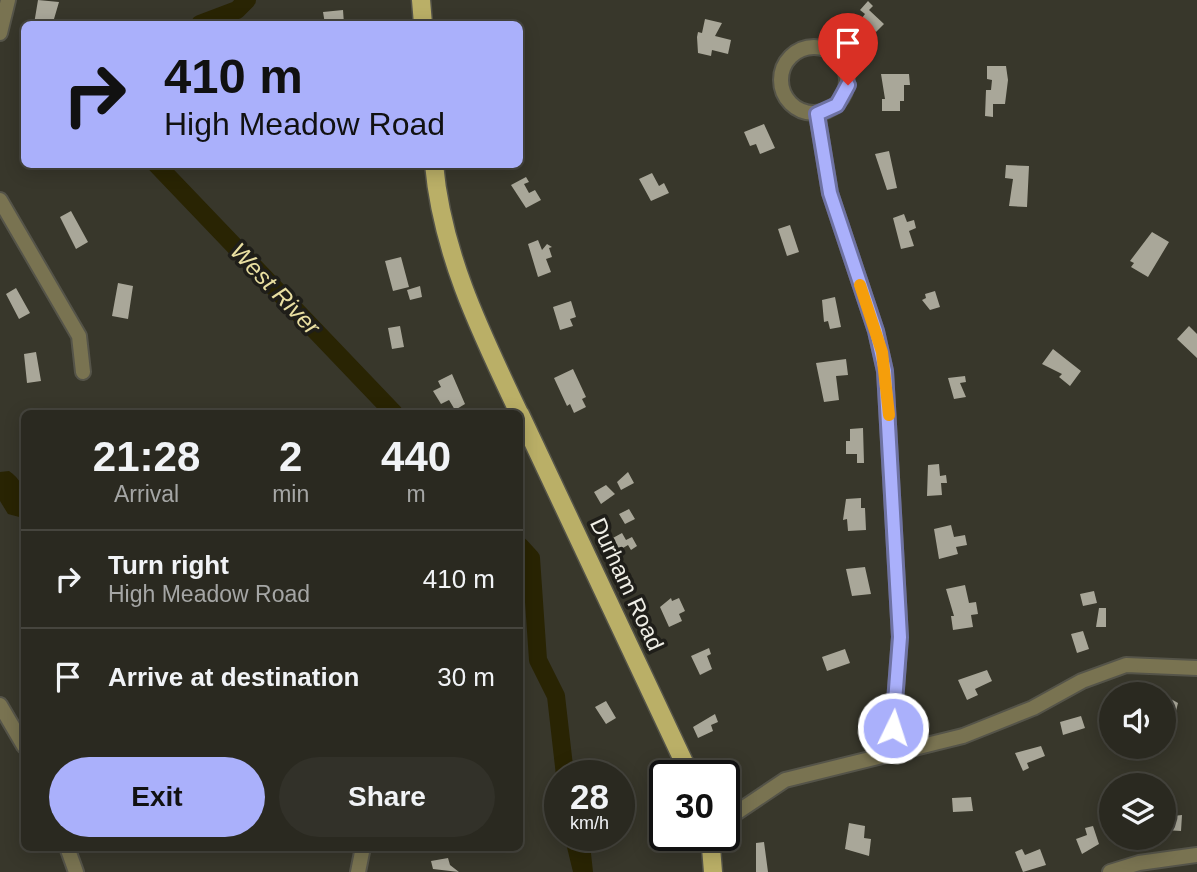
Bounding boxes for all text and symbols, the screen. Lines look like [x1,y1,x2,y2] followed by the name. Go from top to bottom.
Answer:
[818,13,878,85] pin
[829,24,867,62] icon: arrive
[49,49,140,140] icon: right
[164,49,303,103] text: 410 m
[164,106,445,142] text: High Meadow Road
[225,237,326,341] water label: West River
[93,433,200,480] text: 21:28
[279,433,302,480] text: 2
[381,433,451,480] text: 440
[114,481,179,507] text: Arrival
[272,481,309,507] text: min
[407,481,426,507] text: m
[585,514,669,654] street label: Durham Road
[108,550,229,580] text: Turn right
[49,560,87,598] icon: right
[423,564,495,594] text: 410 m
[108,581,310,607] text: High Meadow Road
[49,658,87,696] icon: arrive
[108,662,359,692] text: Arrive at destination
[437,662,495,692] text: 30 m
[1099,682,1176,850] map controls
[1099,682,1176,759] button: sound
[856,691,930,765] position arrow
[49,757,265,837] button: Exit
[279,757,495,837] button: Share
[649,760,740,851] speed limit sign: 30
[1099,773,1176,850] button: layers
[570,777,609,816] text: 28
[570,813,609,833] text: km/h

